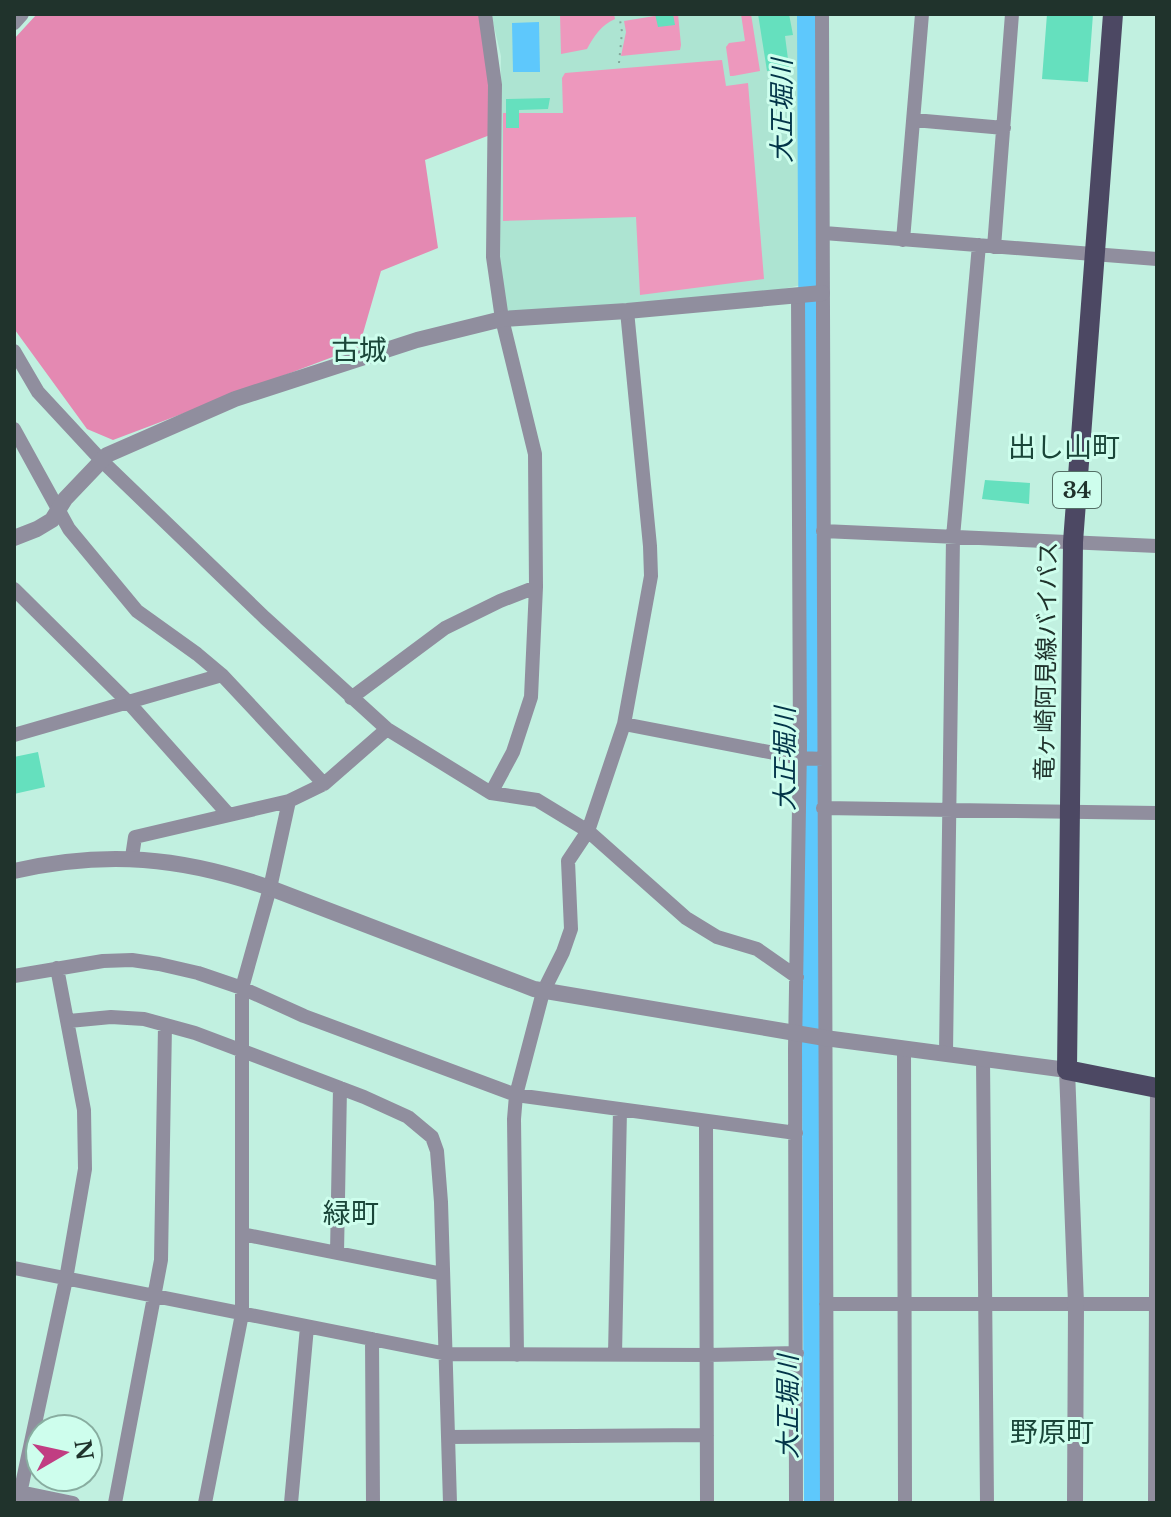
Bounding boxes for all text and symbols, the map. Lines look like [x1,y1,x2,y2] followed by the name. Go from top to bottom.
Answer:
[766,56,798,163] water label: 大正堀川
[331,333,387,368] district label: 古城
[1008,430,1120,465] district label: 出し山町
[1053,472,1101,508] road number: 34
[1029,541,1063,781] street label: 竜ヶ崎阿見線バイパス
[769,704,801,811] water label: 大正堀川
[323,1196,379,1231] district label: 緑町
[772,1352,804,1459] water label: 大正堀川
[24,1413,104,1493] north arrow
[1010,1415,1094,1450] district label: 野原町
[68,1438,98,1463] text: N

